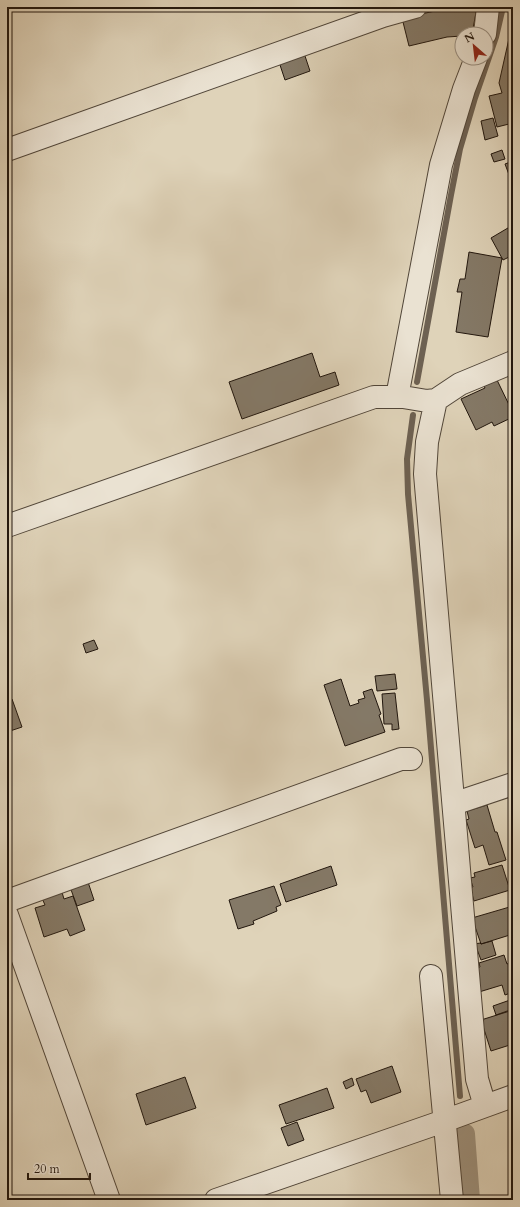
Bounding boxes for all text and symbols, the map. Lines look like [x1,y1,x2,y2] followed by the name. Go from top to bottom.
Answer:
[454,26,494,66] north arrow
[462,29,478,46] text: N
[28,1155,90,1181] scale bar
[34,1161,61,1177] text: 20 m

